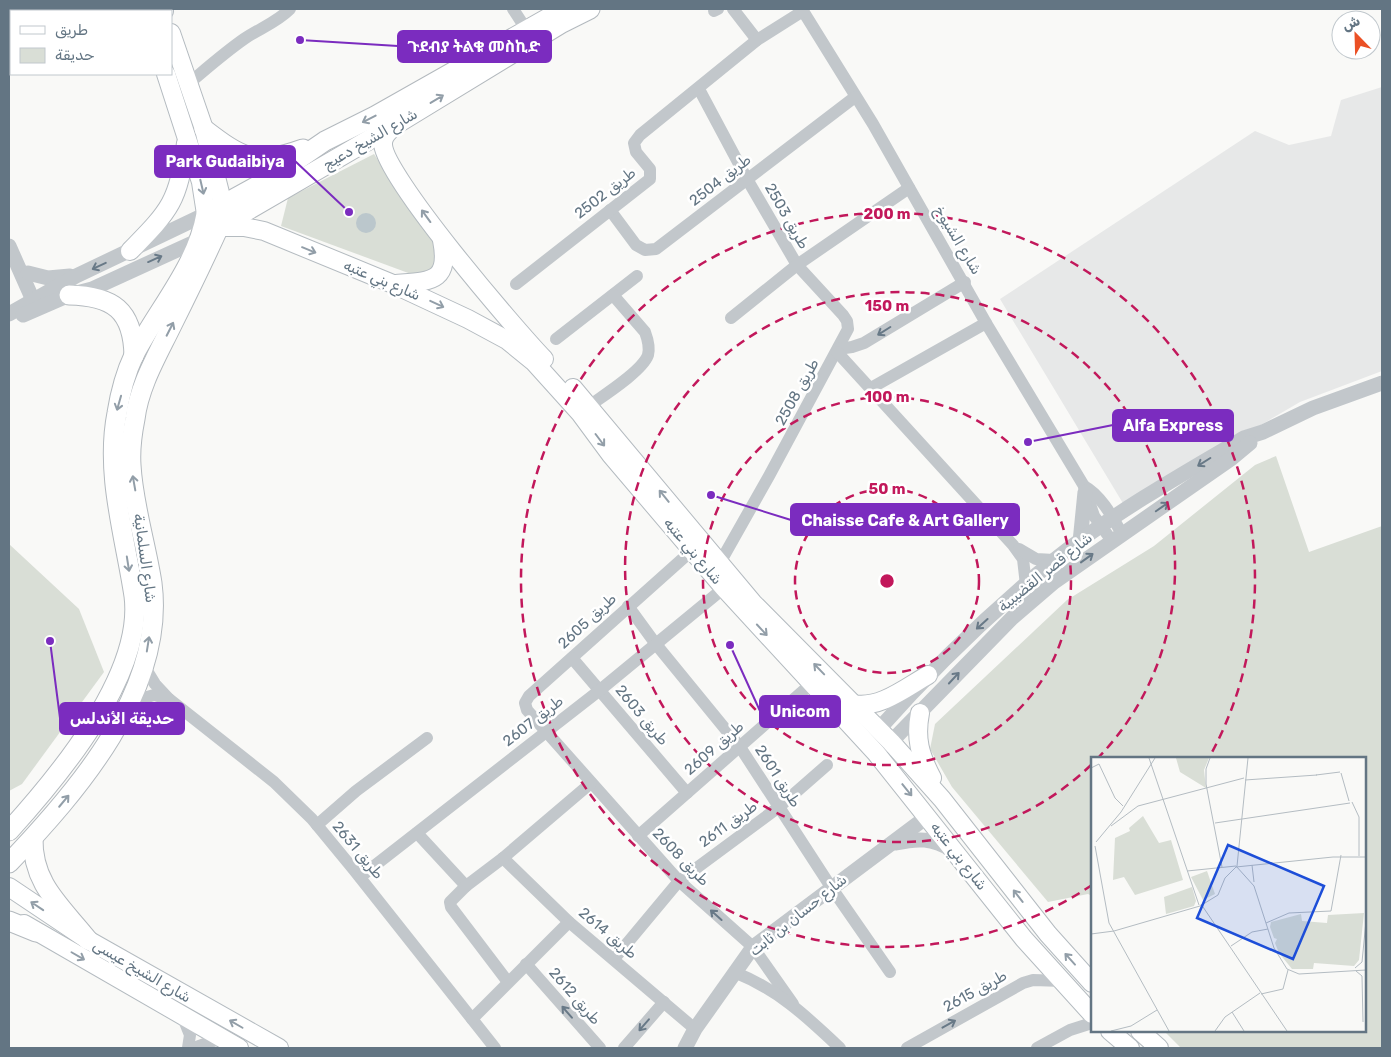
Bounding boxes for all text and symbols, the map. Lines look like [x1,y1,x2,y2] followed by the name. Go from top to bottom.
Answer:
[10,10,172,75] legend
[1331,10,1381,60] north arrow
[1340,12,1363,35] text: ش
[55,21,88,39] text: طريق
[398,31,551,62] callout: ጉደብያ ትልቁ መስኪድ
[408,37,541,56] text: ጉደብያ ትልቁ መስኪድ
[55,46,95,64] text: حديقة
[430,93,444,103] one-way arrow
[319,105,422,175] street label: شارع الشيخ دعيج
[362,115,377,124] one-way arrow
[155,146,295,177] callout: Park Gudaibiya
[686,150,754,210] street label: طريق 2504
[165,152,285,171] text: Park Gudaibiya
[571,164,639,222] street label: طريق 2502
[198,179,207,195] one-way arrow
[761,180,813,252] street label: طريق 2503
[929,202,986,279] street label: شارع الشيوخ
[863,205,911,223] text: 200 m
[421,209,431,223] one-way arrow
[301,245,316,255] one-way arrow
[147,254,162,263] one-way arrow
[340,256,423,307] street label: شارع بني عتبه
[92,261,107,271] one-way arrow
[865,297,909,315] text: 150 m
[429,300,444,310] one-way arrow
[166,322,175,337] one-way arrow
[877,326,891,336] one-way arrow
[771,356,823,428] street label: طريق 2508
[865,388,909,406] text: 100 m
[114,394,124,410] one-way arrow
[1113,410,1233,441] callout: Alfa Express
[1123,416,1223,435] text: Alfa Express
[595,433,605,447] one-way arrow
[1198,458,1212,468] one-way arrow
[128,476,138,492] one-way arrow
[869,480,905,498] text: 50 m
[659,490,670,503] one-way arrow
[1155,502,1169,512] one-way arrow
[791,504,1019,535] callout: Chaisse Cafe & Art Gallery
[801,511,1009,530] text: Chaisse Cafe & Art Gallery
[128,512,160,604] street label: شارع السلمانية
[658,514,726,590] street label: شارع بني عتبه
[994,528,1097,617] street label: شارع قصر القضيبية
[1080,553,1094,563] one-way arrow
[124,555,134,571] one-way arrow
[878,572,896,590] centre of rings
[554,590,620,652] street label: طريق 2605
[976,618,989,630] one-way arrow
[756,623,768,636] one-way arrow
[144,636,154,652] one-way arrow
[813,663,825,675] one-way arrow
[948,672,960,685] one-way arrow
[612,681,672,749] street label: طريق 2603
[499,692,567,750] street label: طريق 2607
[760,696,840,727] callout: Unicom
[770,702,830,721] text: Unicom
[60,703,184,734] callout: حديقة الأندلس
[70,709,174,728] text: حديقة الأندلس
[681,717,747,779] street label: طريق 2609
[751,742,805,810] street label: طريق 2601
[1091,757,1366,1032] inset map
[901,784,912,797] one-way arrow
[58,794,70,807] one-way arrow
[695,797,761,851] street label: طريق 2611
[329,817,387,883] street label: طريق 2631
[924,818,991,896] street label: شارع بني عتبه
[649,824,713,890] street label: طريق 2608
[746,870,852,961] street label: شارع حسان بن ثابت
[1013,890,1024,903] one-way arrow
[30,901,44,911] one-way arrow
[575,904,641,962] street label: طريق 2614
[710,909,723,921] one-way arrow
[89,936,194,1008] street label: شارع الشيخ عيسى
[71,952,85,962] one-way arrow
[1064,952,1076,965] one-way arrow
[545,964,605,1028] street label: طريق 2612
[940,966,1010,1016] street label: طريق 2615
[562,1005,573,1018] one-way arrow
[230,1019,244,1029] one-way arrow
[638,1019,650,1032] one-way arrow
[942,1019,956,1029] one-way arrow

